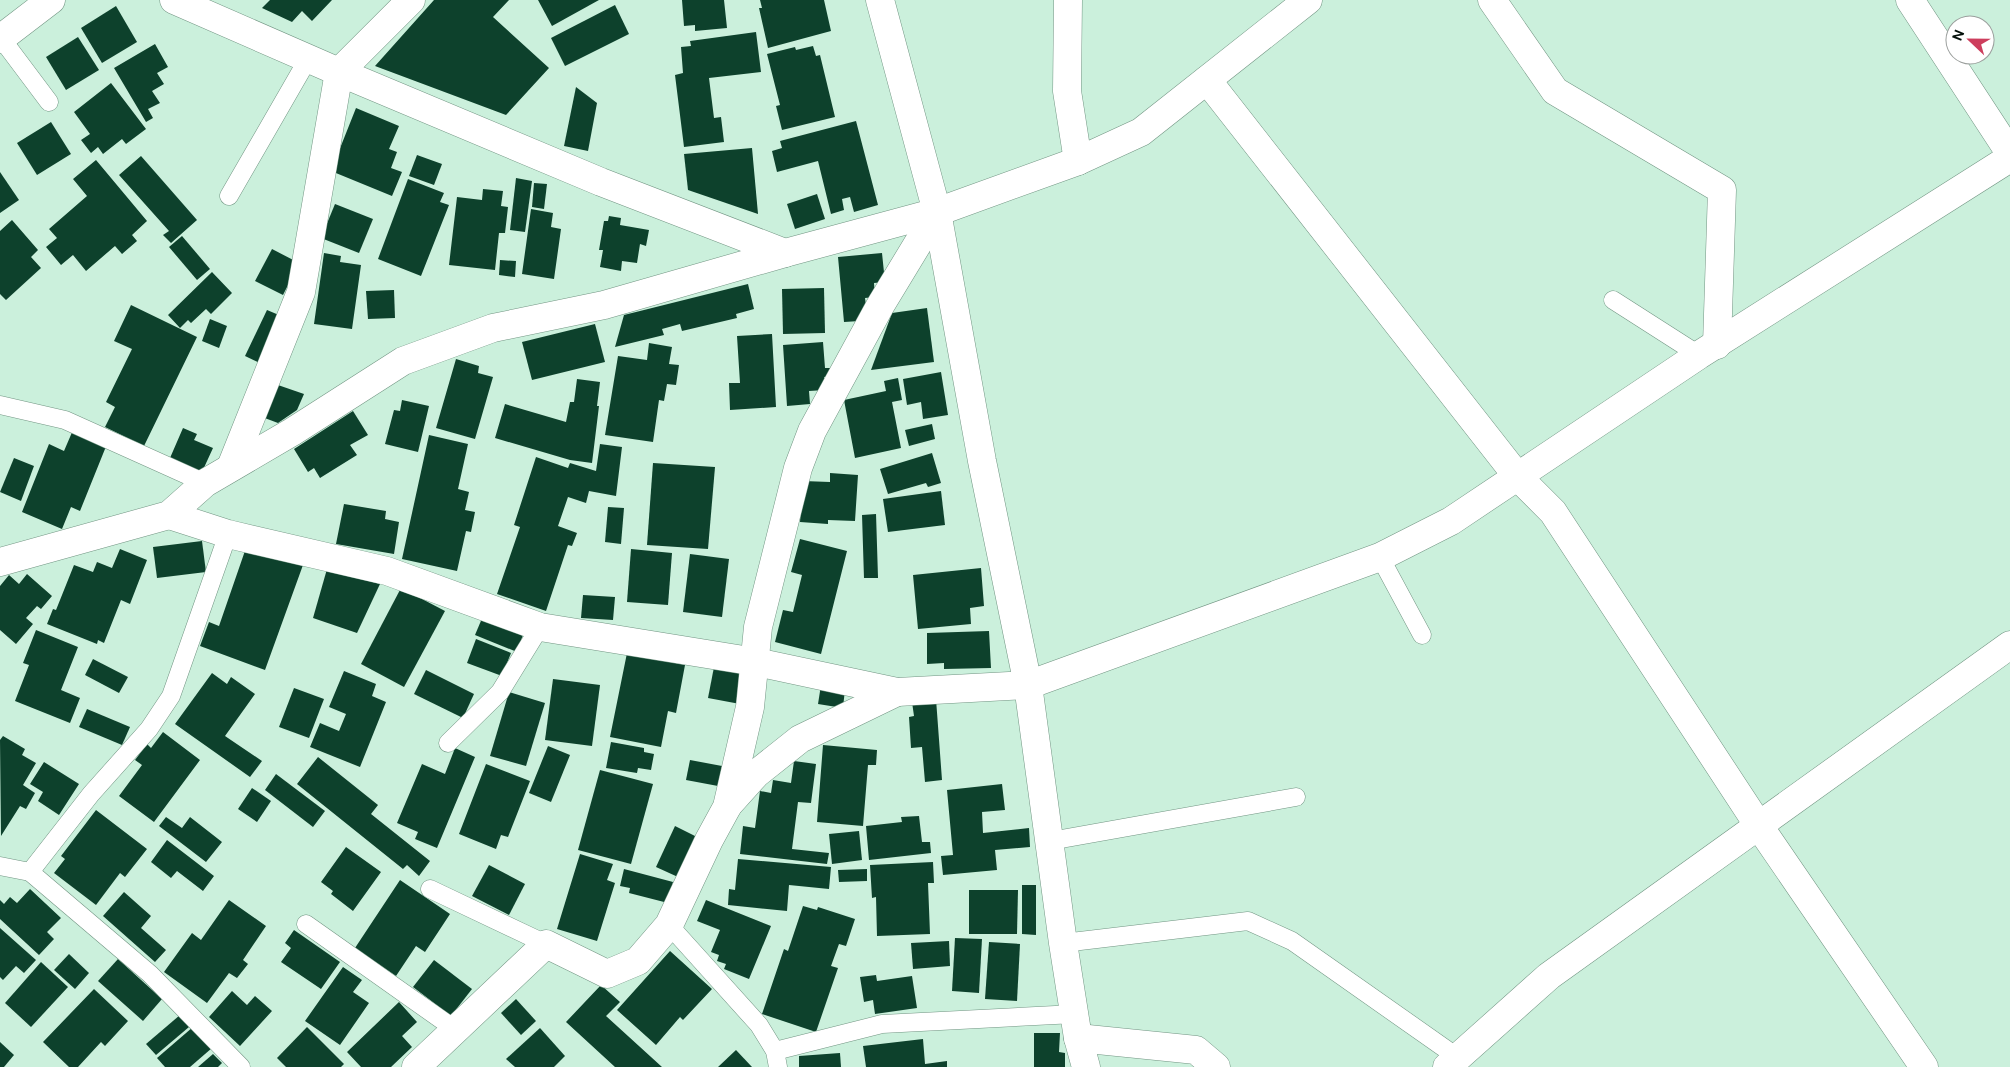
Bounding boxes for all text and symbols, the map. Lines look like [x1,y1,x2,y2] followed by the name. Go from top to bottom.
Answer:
[1945,15,1995,65] north arrow
[1948,27,1968,43] text: N

